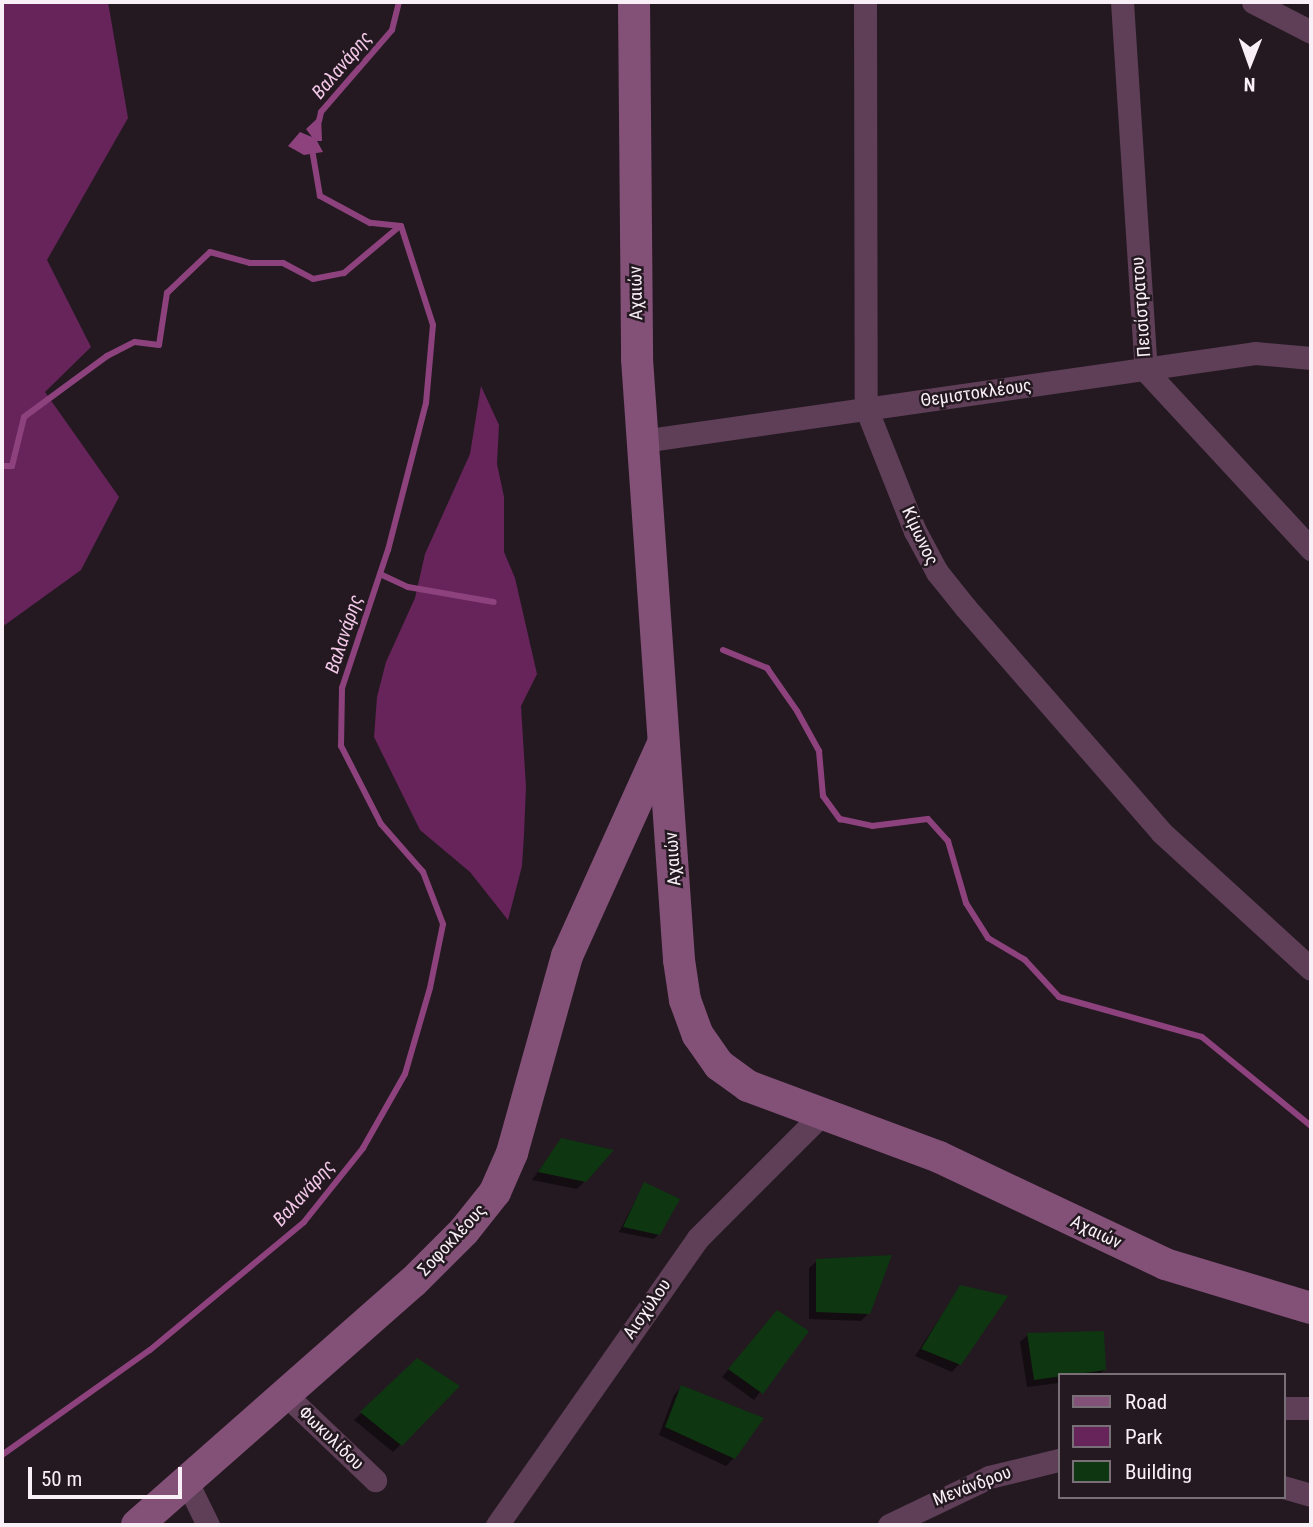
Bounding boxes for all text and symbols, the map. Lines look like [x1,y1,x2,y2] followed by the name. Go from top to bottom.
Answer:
[307,27,377,103] water label: Βαλανάρης
[1215,28,1285,98] north arrow
[1244,73,1256,96] text: N
[1127,256,1155,358] street label: Πεισίστρατου
[625,266,647,320] street label: Αχαιών
[919,375,1033,411] street label: Θεμιστοκλέους
[897,503,943,569] street label: Κίμωνος
[321,592,367,676] water label: Βαλανάρης
[660,831,686,887] street label: Αχαιών
[268,1155,340,1231] water label: Βαλανάρης
[413,1200,491,1280] street label: Σοφοκλέους
[1067,1210,1125,1254] street label: Αχαιών
[618,1275,676,1343] street label: Αισχύλου
[1058,1373,1285,1499] legend
[1125,1390,1167,1414] text: Road
[294,1402,368,1474] street label: Φωκυλίδου
[1125,1425,1162,1449] text: Park
[32,1454,186,1498] scale bar
[1125,1460,1192,1484] text: Building
[930,1461,1014,1511] street label: Μενάνδρου
[41,1467,82,1491] text: 50 m

